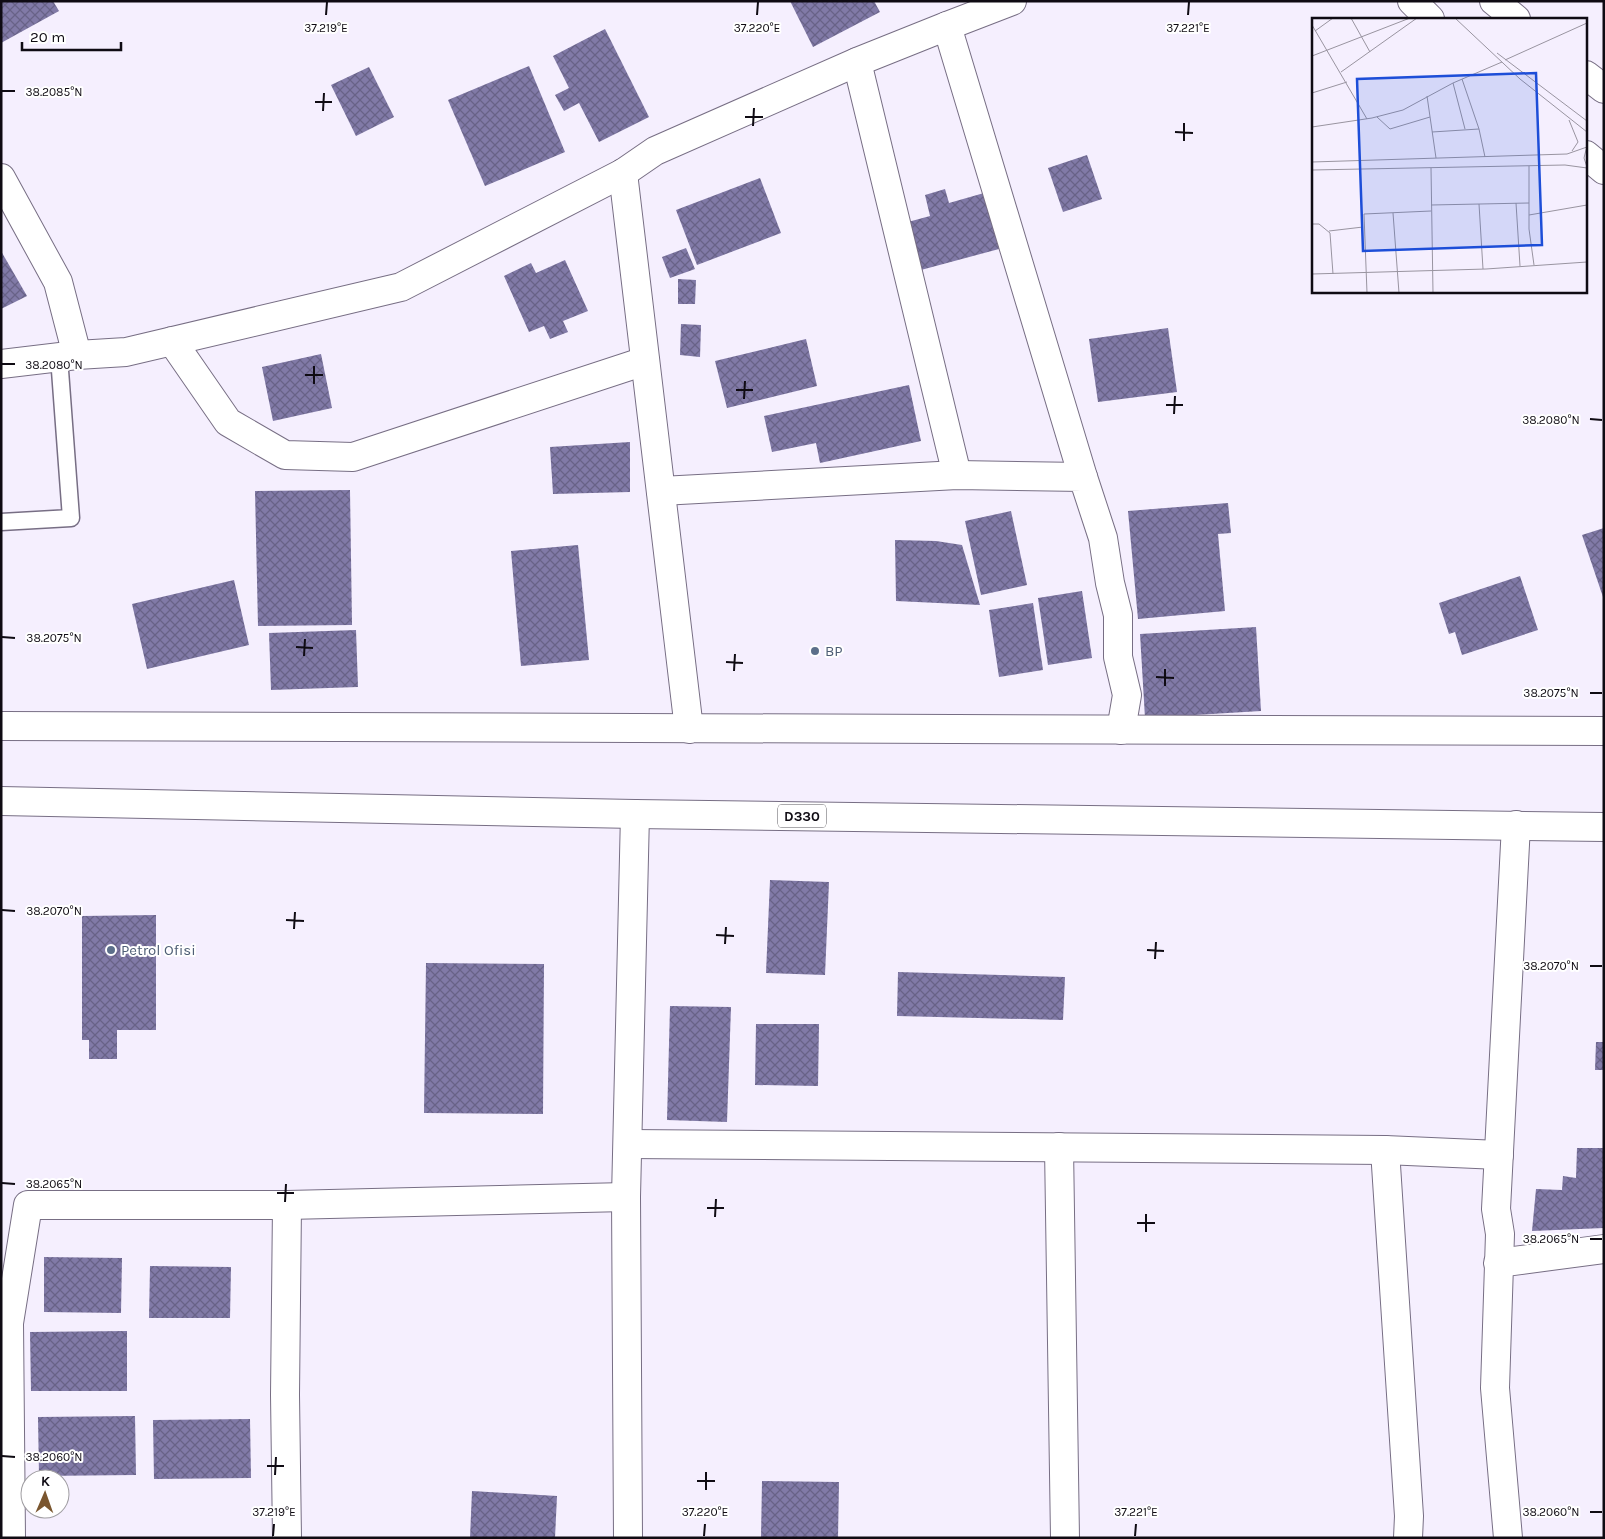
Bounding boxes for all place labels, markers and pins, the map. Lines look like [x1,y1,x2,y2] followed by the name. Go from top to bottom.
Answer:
[825,642,843,660] place label: BP
[809,645,821,657] marker: BP
[121,941,196,959] place label: Petrol Ofisi
[105,944,117,956] marker: Petrol Ofisi

